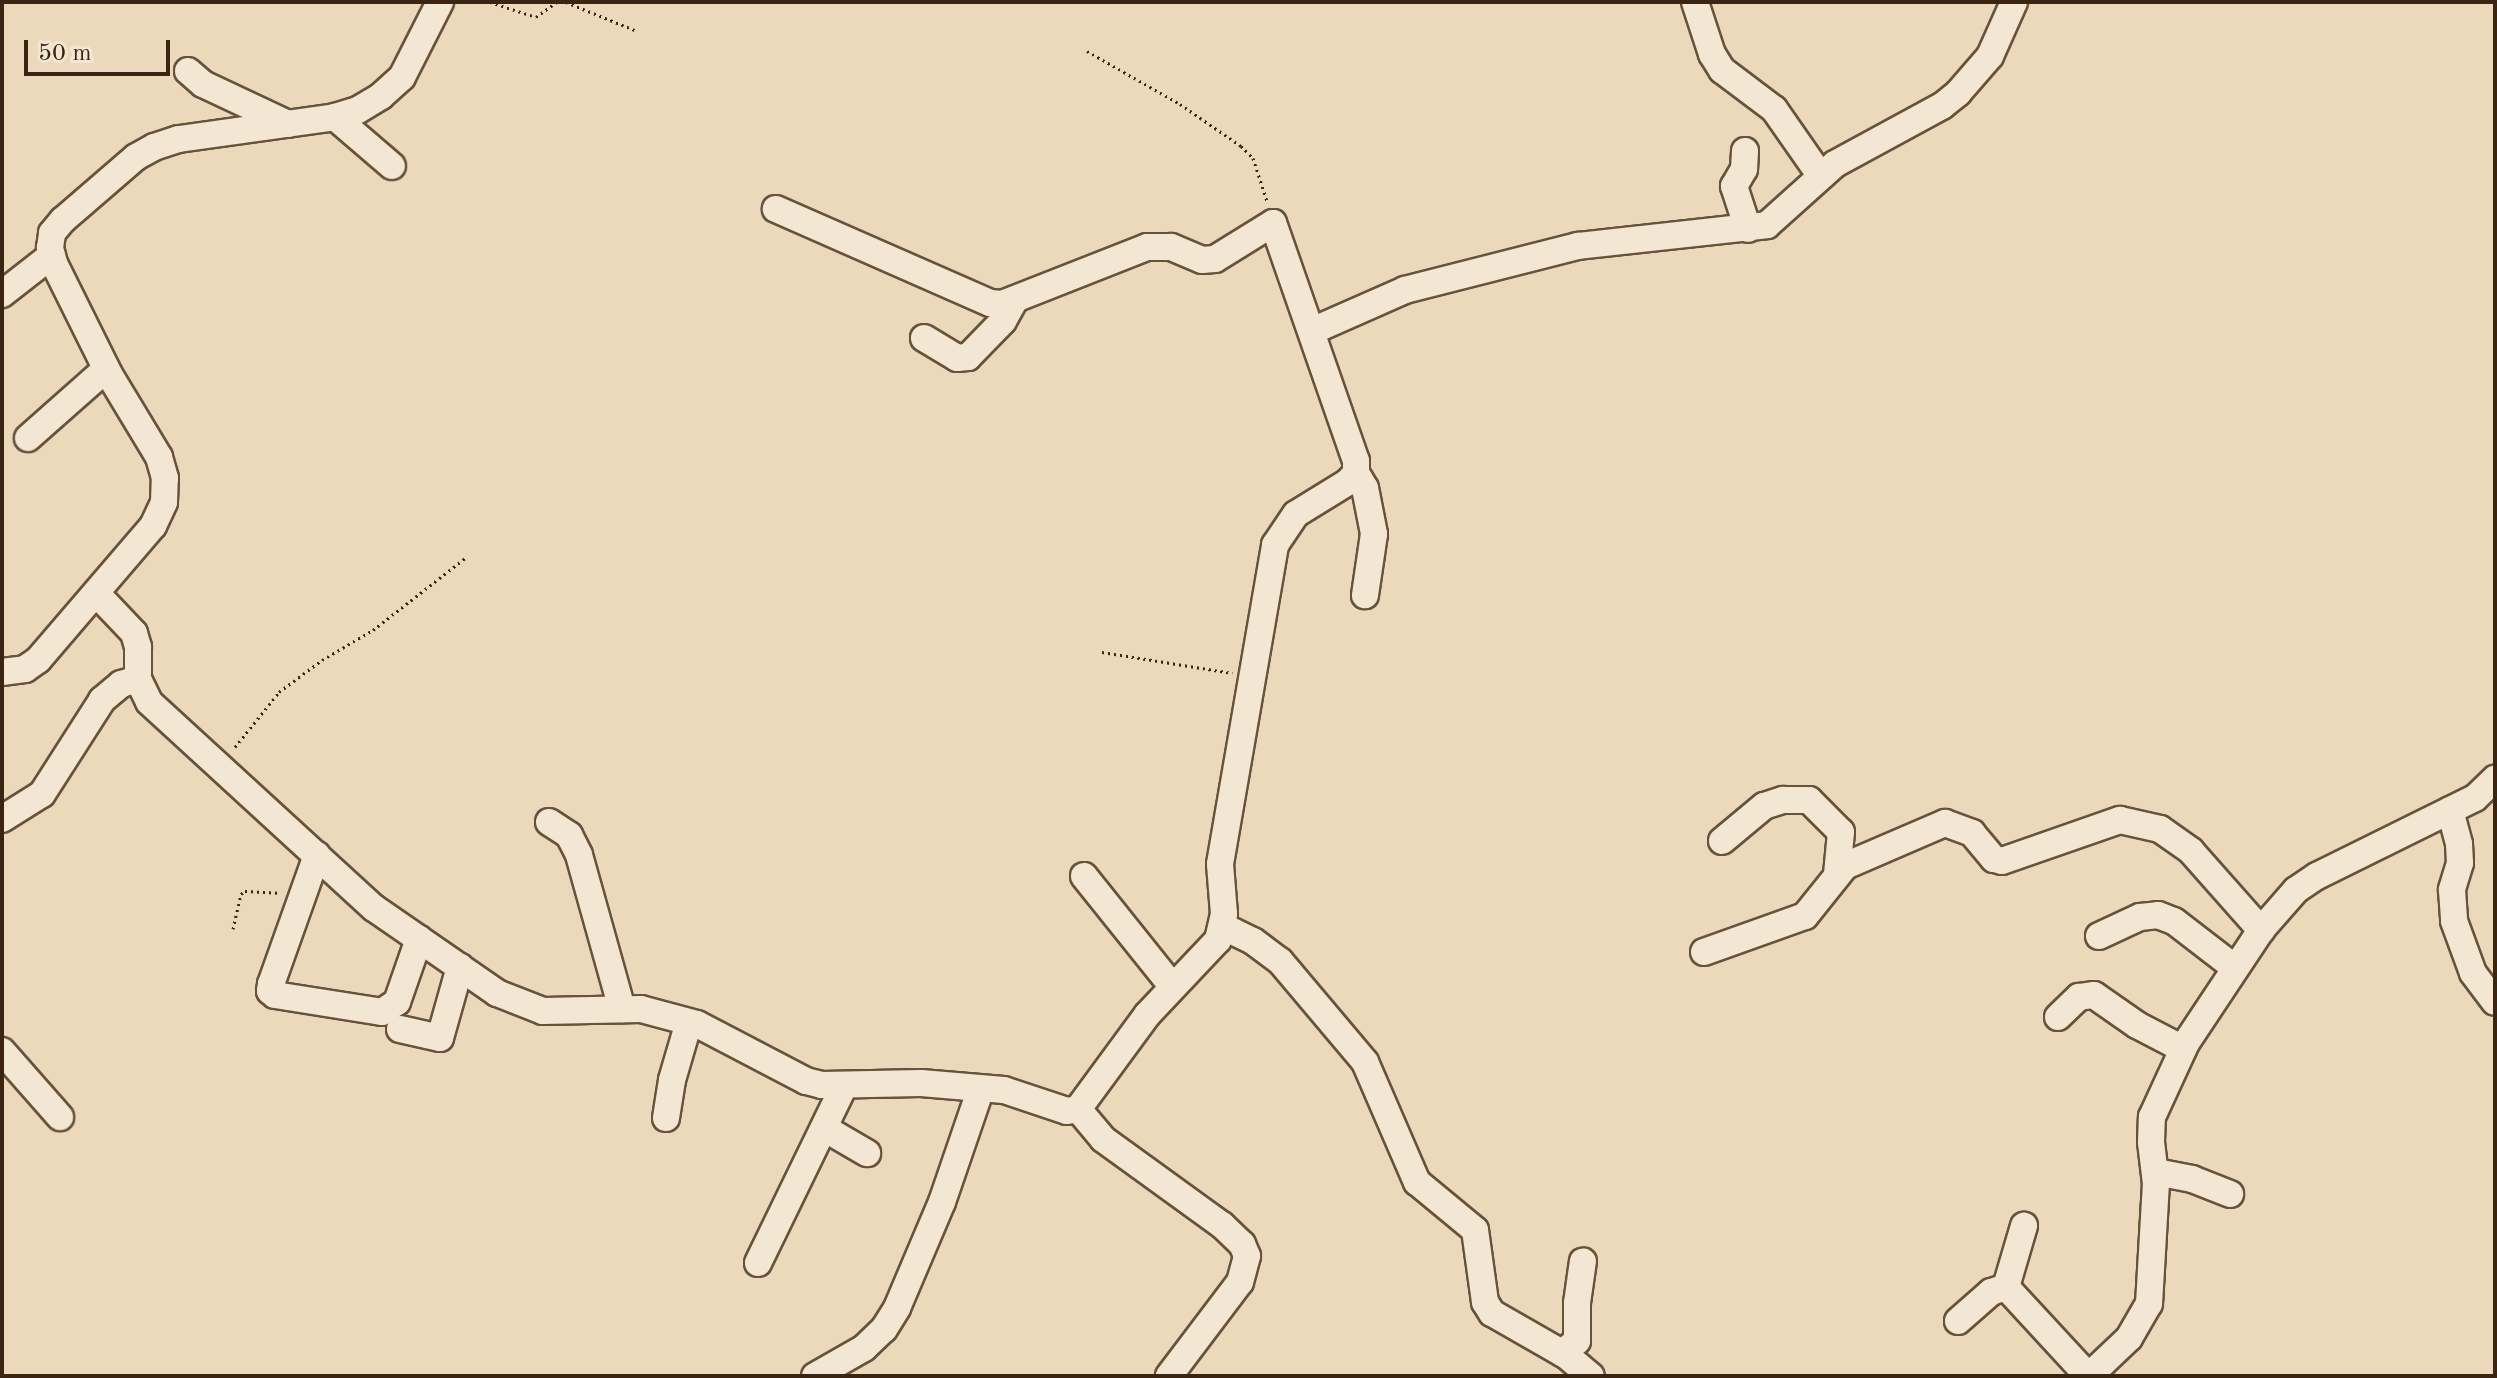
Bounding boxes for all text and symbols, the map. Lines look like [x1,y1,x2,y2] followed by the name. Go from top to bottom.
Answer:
[28,24,174,74] scale bar
[38,42,92,66] text: 50 m

